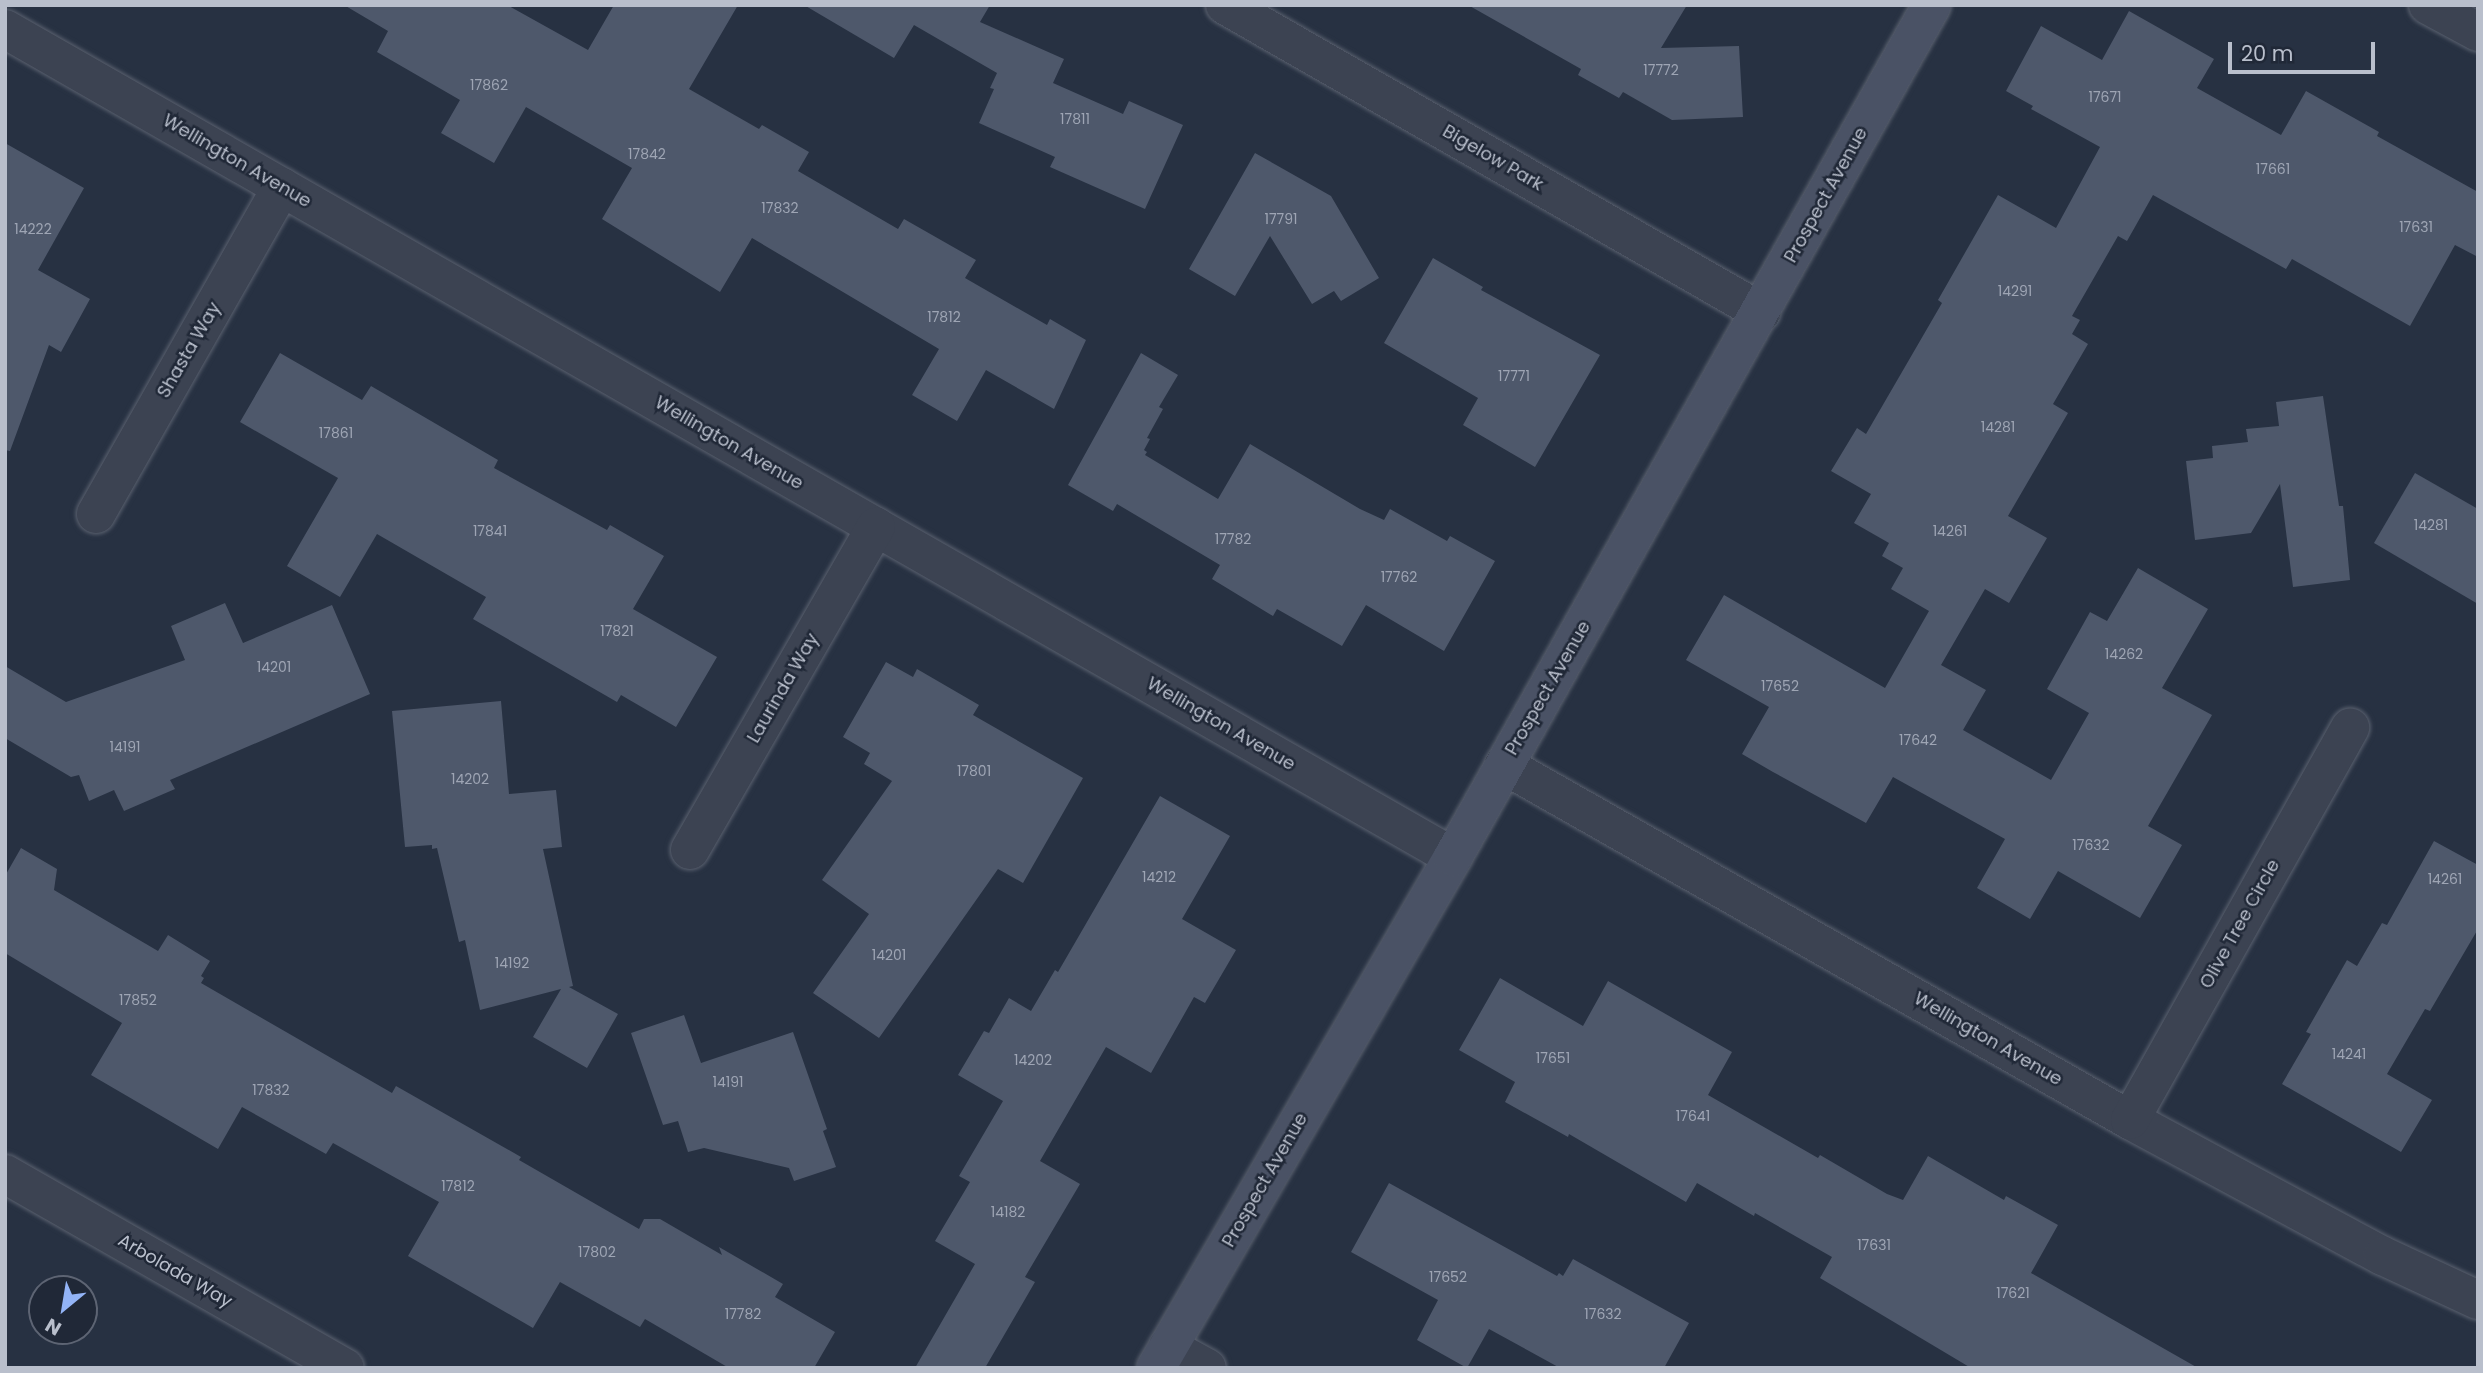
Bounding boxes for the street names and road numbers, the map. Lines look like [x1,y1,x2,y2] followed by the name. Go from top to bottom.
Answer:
[159,110,315,212] street label: Wellington Avenue
[1439,120,1547,196] street label: Bigelow Park
[1780,124,1872,266] street label: Prospect Avenue
[153,298,225,402] street label: Shasta Way
[651,392,807,494] street label: Wellington Avenue
[1501,617,1595,759] street label: Prospect Avenue
[743,629,823,747] street label: Laurinda Way
[1143,673,1299,775] street label: Wellington Avenue
[2196,856,2284,992] street label: Olive Tree Circle
[1910,988,2066,1090] street label: Wellington Avenue
[1218,1109,1312,1251] street label: Prospect Avenue
[114,1230,236,1312] street label: Arbolada Way

